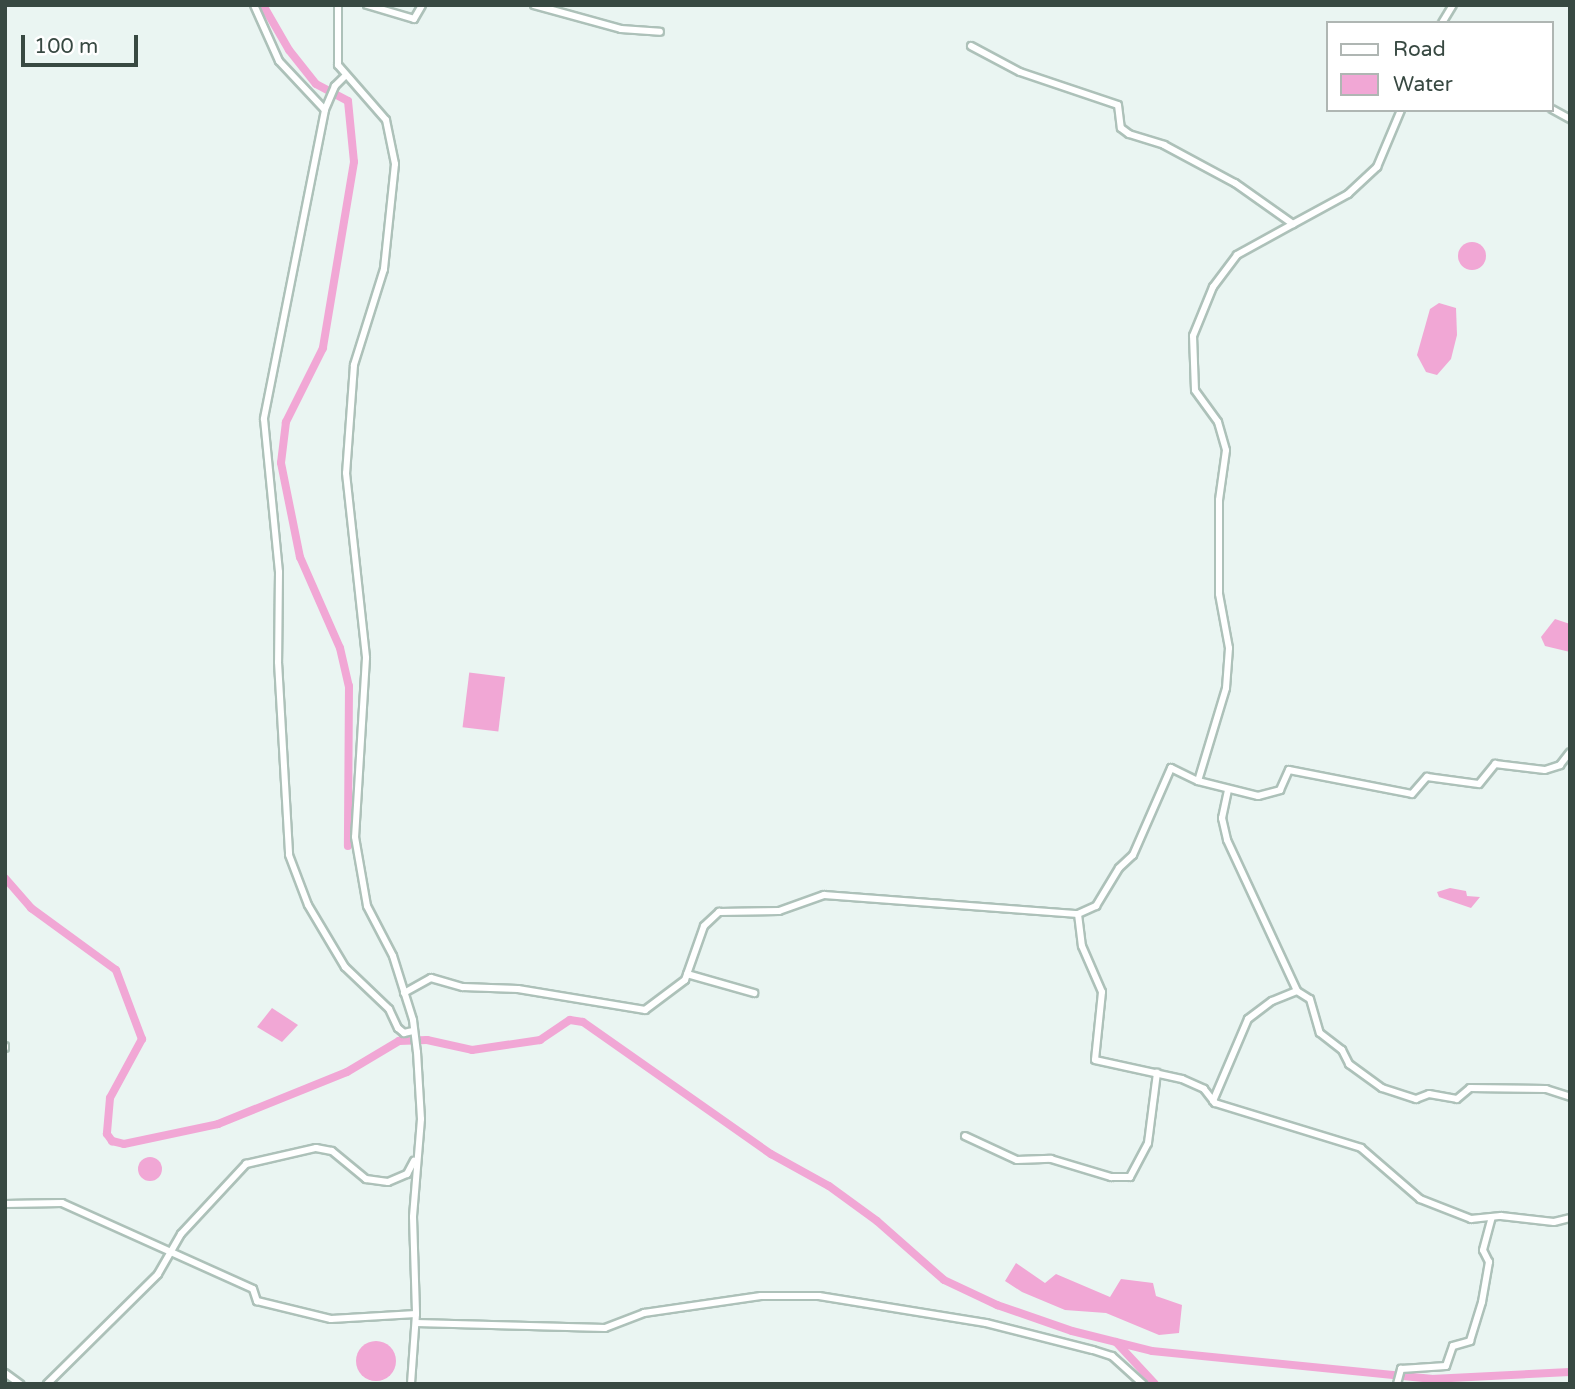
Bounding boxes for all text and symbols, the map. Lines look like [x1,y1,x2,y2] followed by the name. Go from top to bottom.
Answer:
[24,21,142,65] scale bar
[1326,21,1554,112] legend
[34,34,98,59] text: 100 m
[1393,37,1446,62] text: Road
[1393,72,1453,97] text: Water

